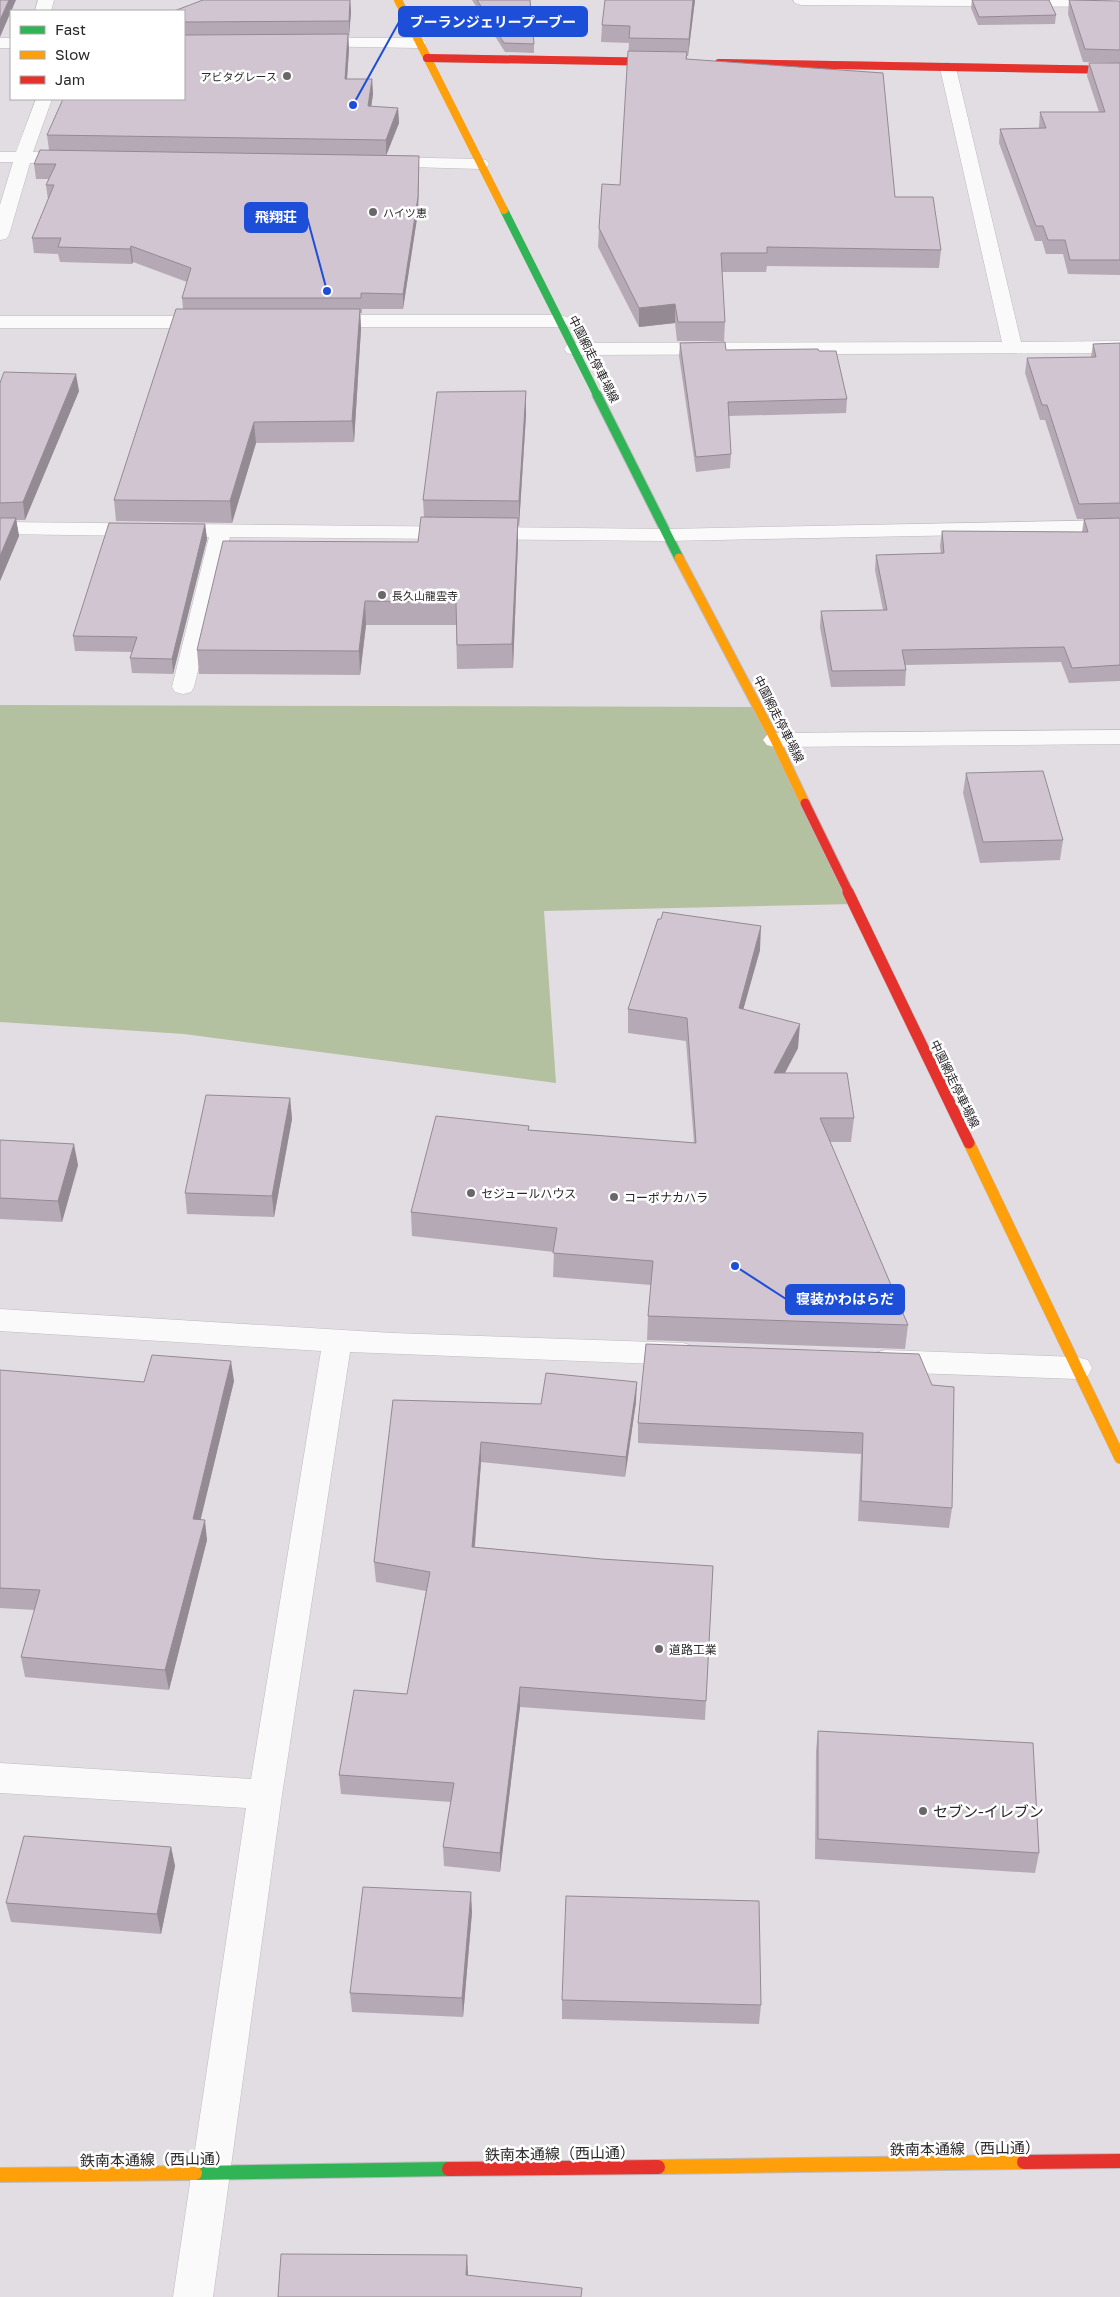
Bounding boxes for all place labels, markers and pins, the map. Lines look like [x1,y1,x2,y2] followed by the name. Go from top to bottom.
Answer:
[399,7,587,36] callout: ブーランジェリープーブー
[201,70,277,83] place label: アビタグレース
[281,70,293,82] marker: アビタグレース
[245,203,307,232] callout: 飛翔荘
[367,206,379,218] marker: ハイツ恵
[383,206,427,219] place label: ハイツ恵
[376,589,388,601] marker: 長久山龍雲寺
[392,589,458,602] place label: 長久山龍雲寺
[481,1186,576,1201] place label: セジュールハウス
[465,1187,477,1199] marker: セジュールハウス
[624,1190,708,1205] place label: コーポナカハラ
[608,1191,620,1203] marker: コーポナカハラ
[786,1285,904,1314] callout: 寝装かわはらだ
[669,1642,717,1657] place label: 道路工業
[653,1643,665,1655] marker: 道路工業
[933,1802,1044,1820] place label: セブン-イレブン
[917,1805,929,1817] marker: セブン-イレブン

